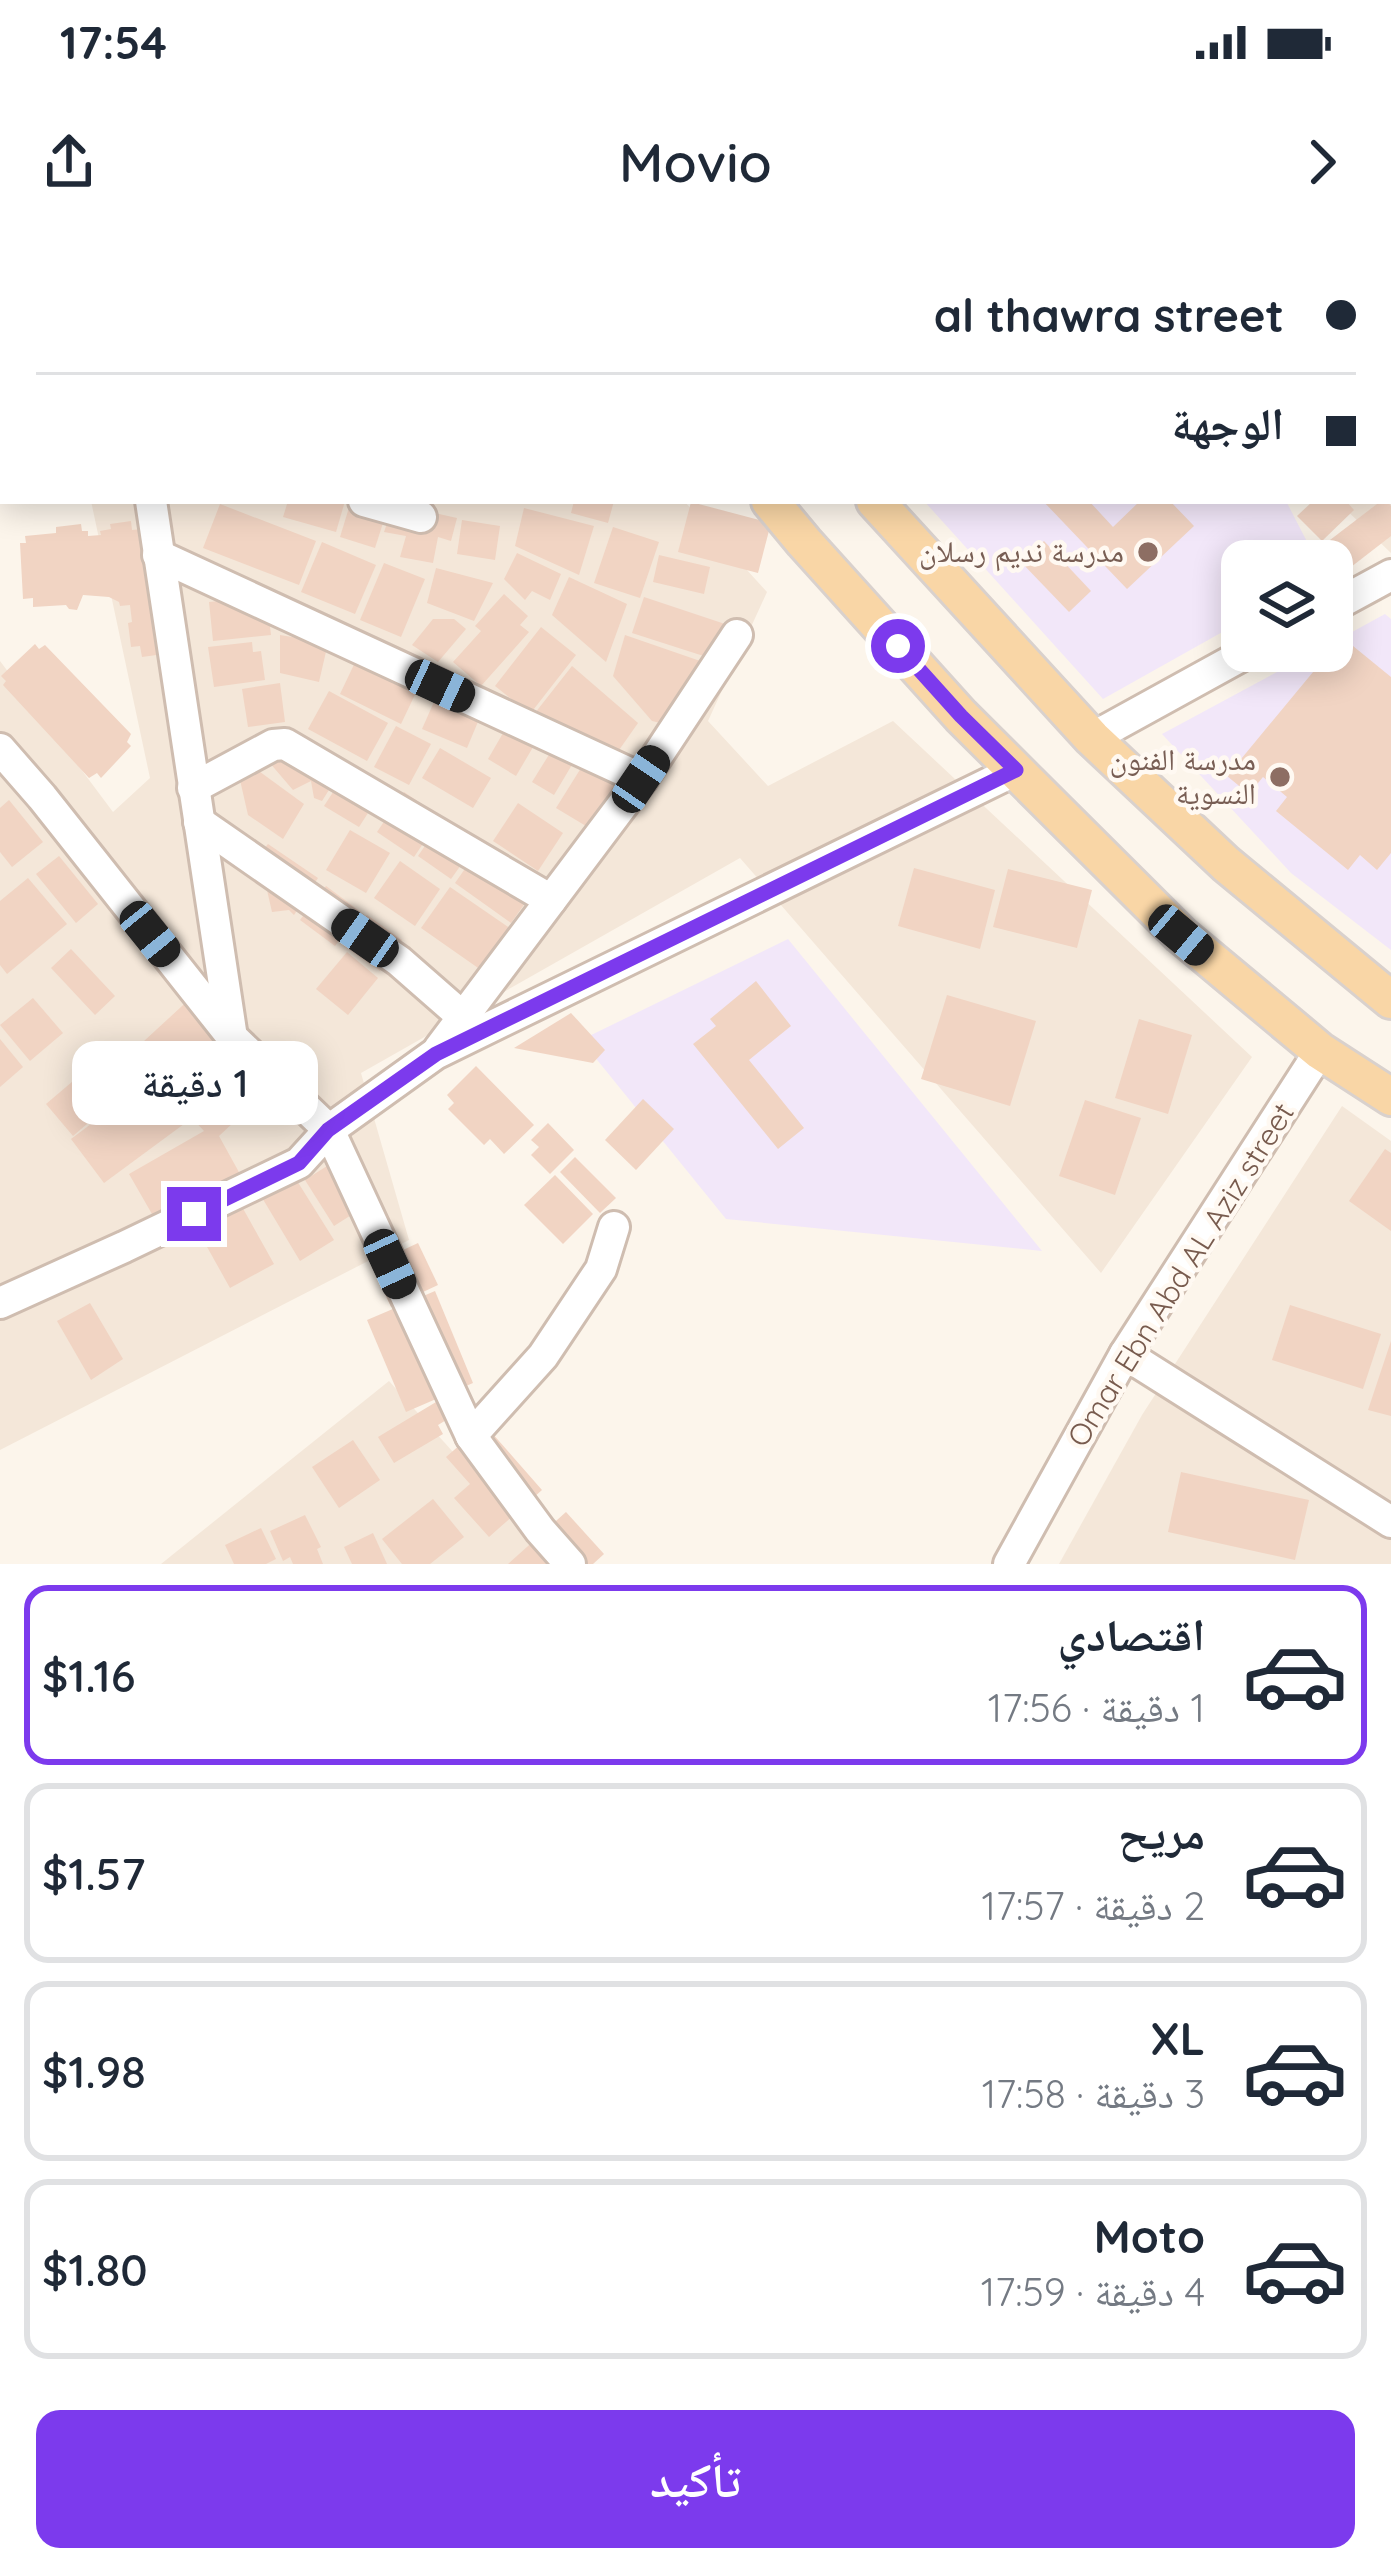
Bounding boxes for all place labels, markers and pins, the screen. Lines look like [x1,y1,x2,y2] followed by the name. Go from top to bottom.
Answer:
[919,532,1124,572] place label: مدرسة نديم رسلان
[1135,539,1161,565] marker: مدرسة نديم رسلان
[1110,740,1256,812] place label: مدرسة الفنون النسوية
[1267,764,1293,790] marker: مدرسة الفنون النسوية

